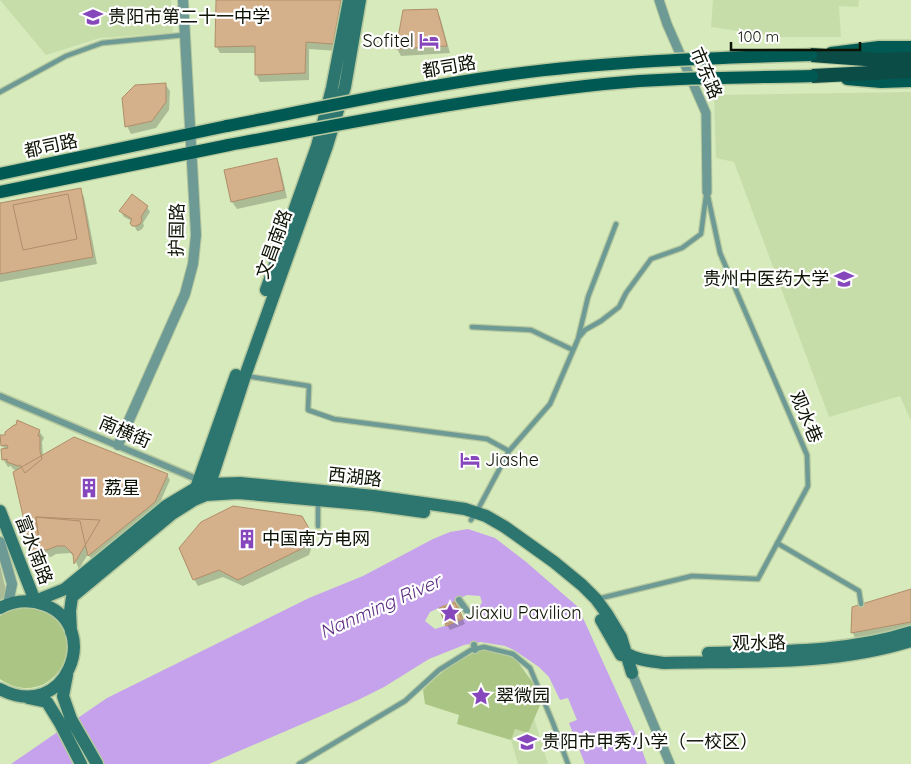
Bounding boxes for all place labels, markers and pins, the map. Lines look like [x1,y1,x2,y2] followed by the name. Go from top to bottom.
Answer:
[108,5,270,28] place label: 贵阳市第二十一中学
[82,6,104,28] school or university icon: 贵阳市第二十一中学
[362,29,414,52] place label: Sofitel
[418,30,440,52] hotel icon: Sofitel
[703,267,829,290] place label: 贵州中医药大学
[833,268,855,290] school or university icon: 贵州中医药大学
[485,448,539,471] place label: Jiashe
[459,449,481,471] hotel icon: Jiashe
[104,476,140,499] place label: 荔星
[78,477,100,499] building icon: 荔星
[262,527,370,550] place label: 中国南方电网
[236,528,258,550] building icon: 中国南方电网
[465,601,582,624] place label: Jiaxiu Pavilion
[439,602,461,624] place icon: Jiaxiu Pavilion
[496,684,550,707] place label: 翠微园
[470,685,492,707] place icon: 翠微园
[542,730,758,753] place label: 贵阳市甲秀小学（一校区）
[516,731,538,753] school or university icon: 贵阳市甲秀小学（一校区）

